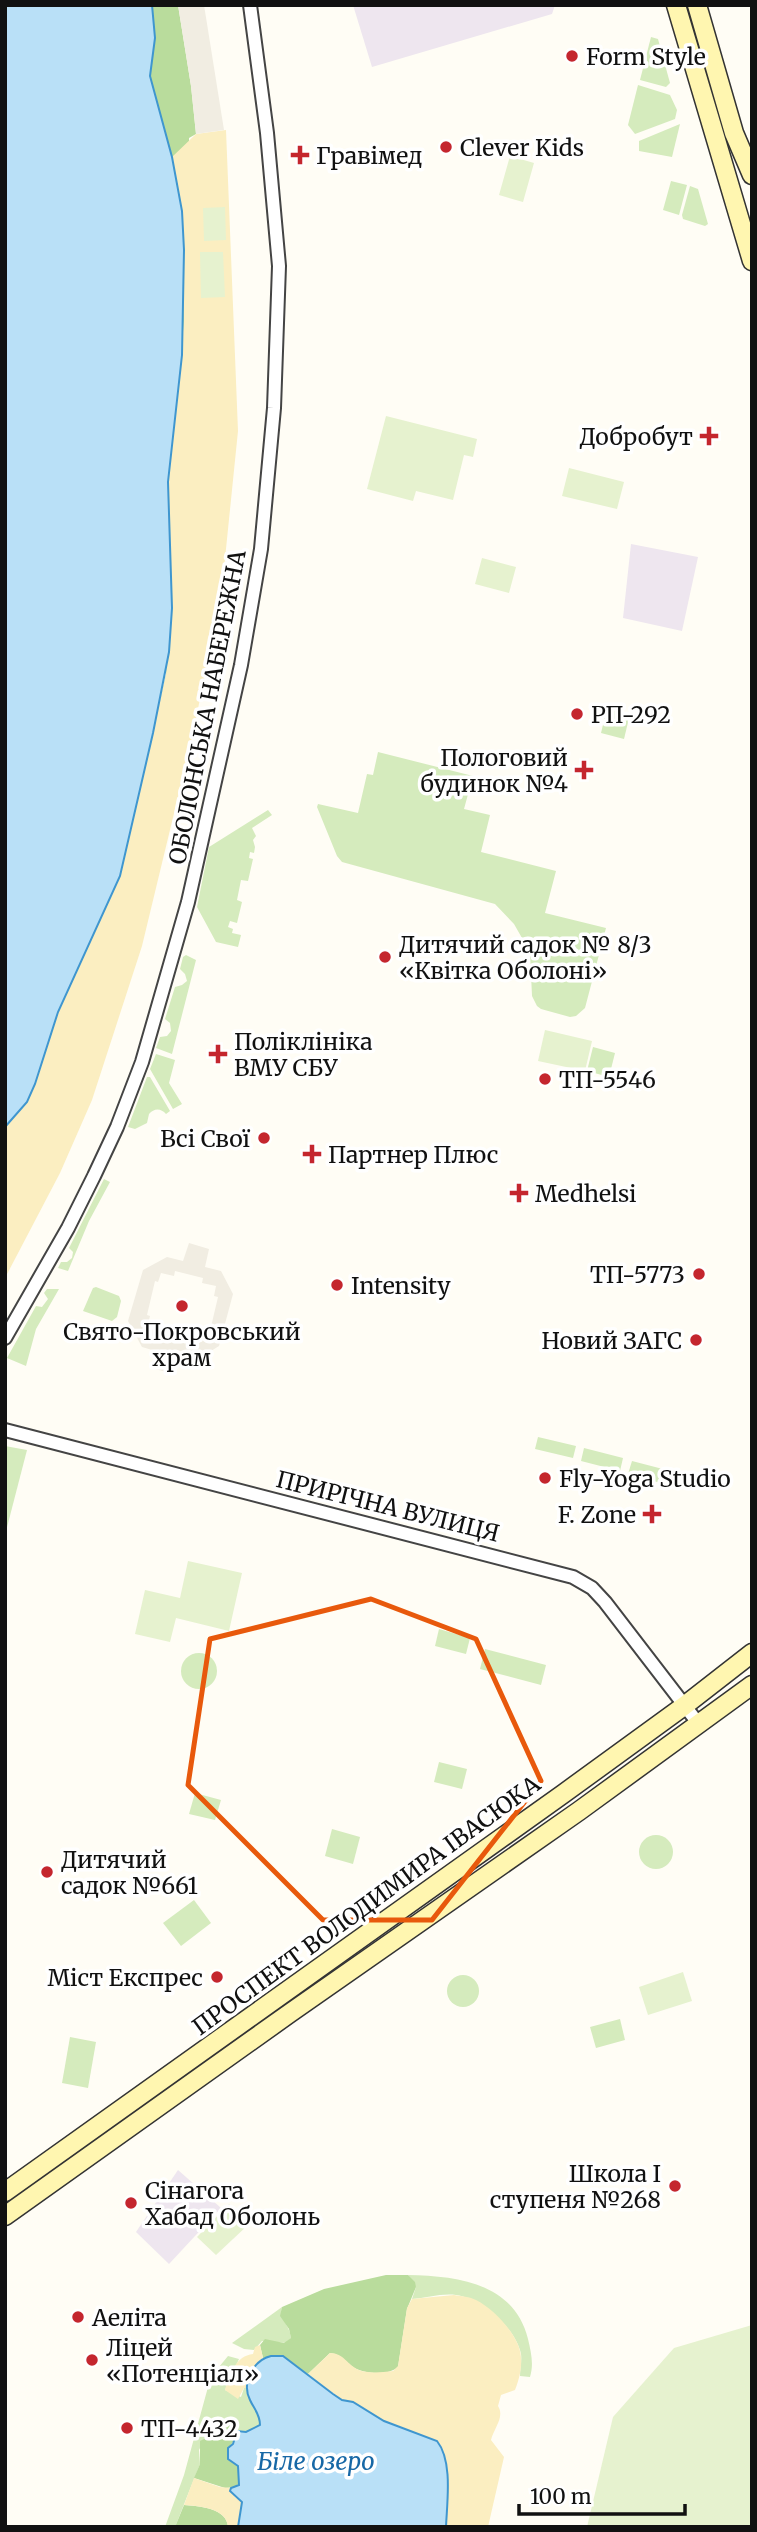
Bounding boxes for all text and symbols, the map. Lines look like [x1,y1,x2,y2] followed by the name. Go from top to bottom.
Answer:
[586,42,706,71] place label: Form Style
[564,48,580,64] marker: Form Style
[460,133,584,162] place label: Clever Kids
[438,139,454,155] marker: Clever Kids
[316,141,423,170] place label: Гравімед
[290,145,310,165] marker: Гравімед
[579,422,693,451] place label: Добробут
[699,426,719,446] marker: Добробут
[162,547,252,867] street label: ОБОЛОНСЬКА НАБЕРЕЖНА
[591,700,671,729] place label: РП-292
[569,706,585,722] marker: РП-292
[420,743,568,798] place label: Пологовий будинок №4
[574,760,594,780] marker: Пологовий будинок №4
[399,930,652,985] place label: Дитячий садок № 8/3 «Квітка Оболоні»
[377,949,393,965] marker: Дитячий садок № 8/3 «Квітка Оболоні»
[234,1027,373,1082] place label: Поліклініка ВМУ СБУ
[208,1044,228,1064] marker: Поліклініка ВМУ СБУ
[559,1065,656,1094] place label: ТП-5546
[537,1071,553,1087] marker: ТП-5546
[160,1124,251,1153] place label: Всі Свої
[256,1130,272,1146] marker: Всі Свої
[328,1140,498,1169] place label: Партнер Плюс
[302,1144,322,1164] marker: Партнер Плюс
[535,1179,637,1208] place label: Medhelsi
[509,1183,529,1203] marker: Medhelsi
[590,1260,685,1289] place label: ТП-5773
[691,1266,707,1282] marker: ТП-5773
[351,1271,451,1300] place label: Intensity
[329,1277,345,1293] marker: Intensity
[174,1298,190,1314] marker: Свято-Покровський храм
[63,1317,301,1372] place label: Свято-Покровський храм
[541,1326,682,1355] place label: Новий ЗАГС
[688,1332,704,1348] marker: Новий ЗАГС
[273,1464,503,1548] street label: ПРИРІЧНА ВУЛИЦЯ
[559,1464,731,1493] place label: Fly-Yoga Studio
[537,1470,553,1486] marker: Fly-Yoga Studio
[558,1500,636,1529] place label: F. Zone
[642,1504,662,1524] marker: F. Zone
[186,1769,546,2041] street label: ПРОСПЕКТ ВОЛОДИМИРА ІВАСЮКА
[61,1845,198,1900] place label: Дитячий садок №661
[39,1864,55,1880] marker: Дитячий садок №661
[47,1963,203,1992] place label: Міст Експрес
[209,1969,225,1985] marker: Міст Експрес
[490,2159,661,2214] place label: Школа І ступеня №268
[145,2176,320,2231] place label: Сінагога Хабад Оболонь
[667,2178,683,2194] marker: Школа І ступеня №268
[123,2195,139,2211] marker: Сінагога Хабад Оболонь
[91,2303,167,2332] place label: Аеліта
[70,2309,86,2325] marker: Аеліта
[106,2333,259,2388] place label: Ліцей «Потенціал»
[84,2352,100,2368] marker: Ліцей «Потенціал»
[141,2414,238,2443] place label: ТП-4432
[119,2420,135,2436] marker: ТП-4432
[257,2446,375,2477] water label: Біле озеро
[519,2472,685,2516] scale bar
[530,2483,592,2510] text: 100 m

